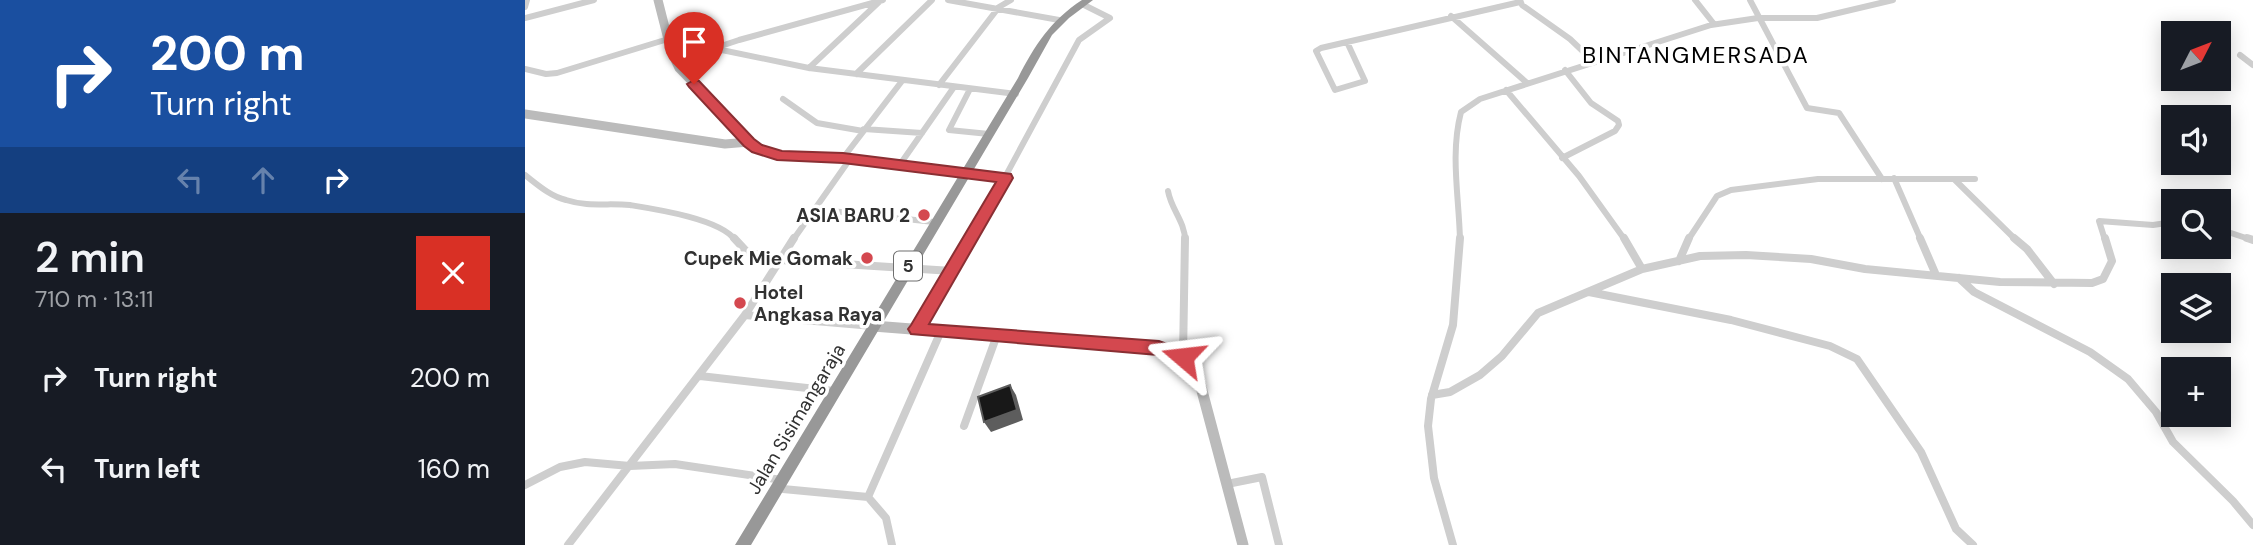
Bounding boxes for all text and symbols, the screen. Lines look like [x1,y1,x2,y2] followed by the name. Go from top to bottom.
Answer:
[664,12.0,724,84] pin
[150,21,305,85] text: 200 m
[2161,21,2231,91] north arrow
[2161,21,2231,427] map controls
[675,23,713,61] icon: arrive
[35,28,126,119] icon: right
[1582,40,1810,70] district label: BINTANGMERSADA
[150,83,292,125] text: Turn right
[2161,105,2231,175] button: sound
[171,161,209,199] icon: left
[244,161,282,199] icon: ahead
[317,161,355,199] icon: right
[2161,189,2231,259] button: search
[796,203,910,228] place label: ASIA BARU 2
[916,207,932,223] marker: ASIA BARU 2
[35,230,145,285] text: 2 min
[416,236,490,310] button: close
[684,246,853,271] place label: Cupek Mie Gomak
[859,250,875,266] marker: Cupek Mie Gomak
[894,252,922,280] road number: 5
[2161,273,2231,343] button: layers
[754,280,882,327] place label: Hotel Angkasa Raya
[35,284,153,314] text: 710 m · 13:11
[732,295,748,311] marker: Hotel Angkasa Raya
[1146,320,1220,394] position arrow
[741,339,851,499] street label: Jalan Sisimangaraja
[2161,357,2231,427] button: +
[35,359,73,397] icon: right
[94,361,218,395] text: Turn right
[410,361,490,395] text: 200 m
[35,450,73,488] icon: left
[94,452,201,486] text: Turn left
[418,452,490,486] text: 160 m

